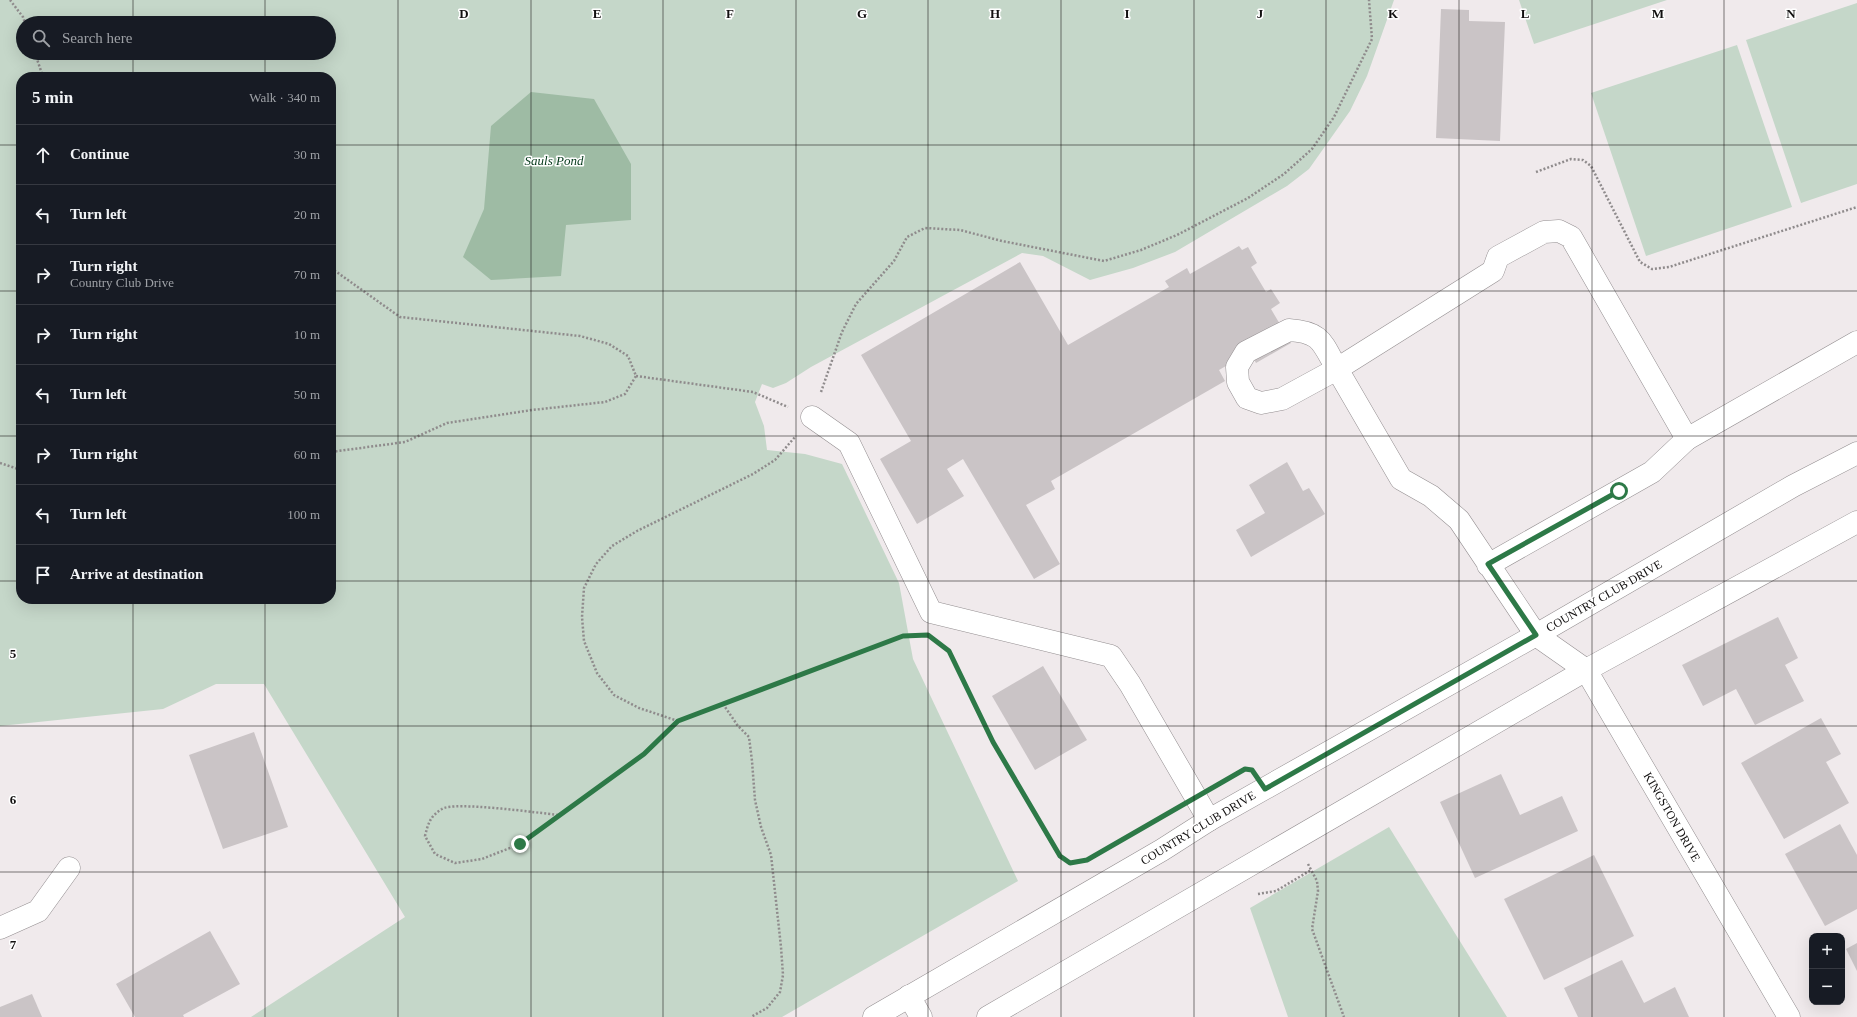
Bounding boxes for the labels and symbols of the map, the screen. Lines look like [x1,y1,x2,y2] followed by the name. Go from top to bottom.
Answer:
[459,6,469,21] text: D
[593,6,601,21] text: E
[726,6,734,21] text: F
[857,6,867,21] text: G
[990,6,1000,21] text: H
[1124,6,1130,21] text: I
[1257,6,1264,21] text: J
[1388,6,1399,21] text: K
[1521,6,1530,21] text: L
[1652,6,1664,21] text: M
[1786,6,1796,21] text: N
[525,153,584,168] water label: Sauls Pond
[1610,482,1628,500] route start
[1544,557,1664,635] street label: COUNTRY CLUB DRIVE
[10,646,17,661] text: 5
[1641,770,1703,864] street label: KINGSTON DRIVE
[1138,788,1258,868] street label: COUNTRY CLUB DRIVE
[10,792,17,807] text: 6
[511,835,529,853] route end
[10,937,17,952] text: 7

